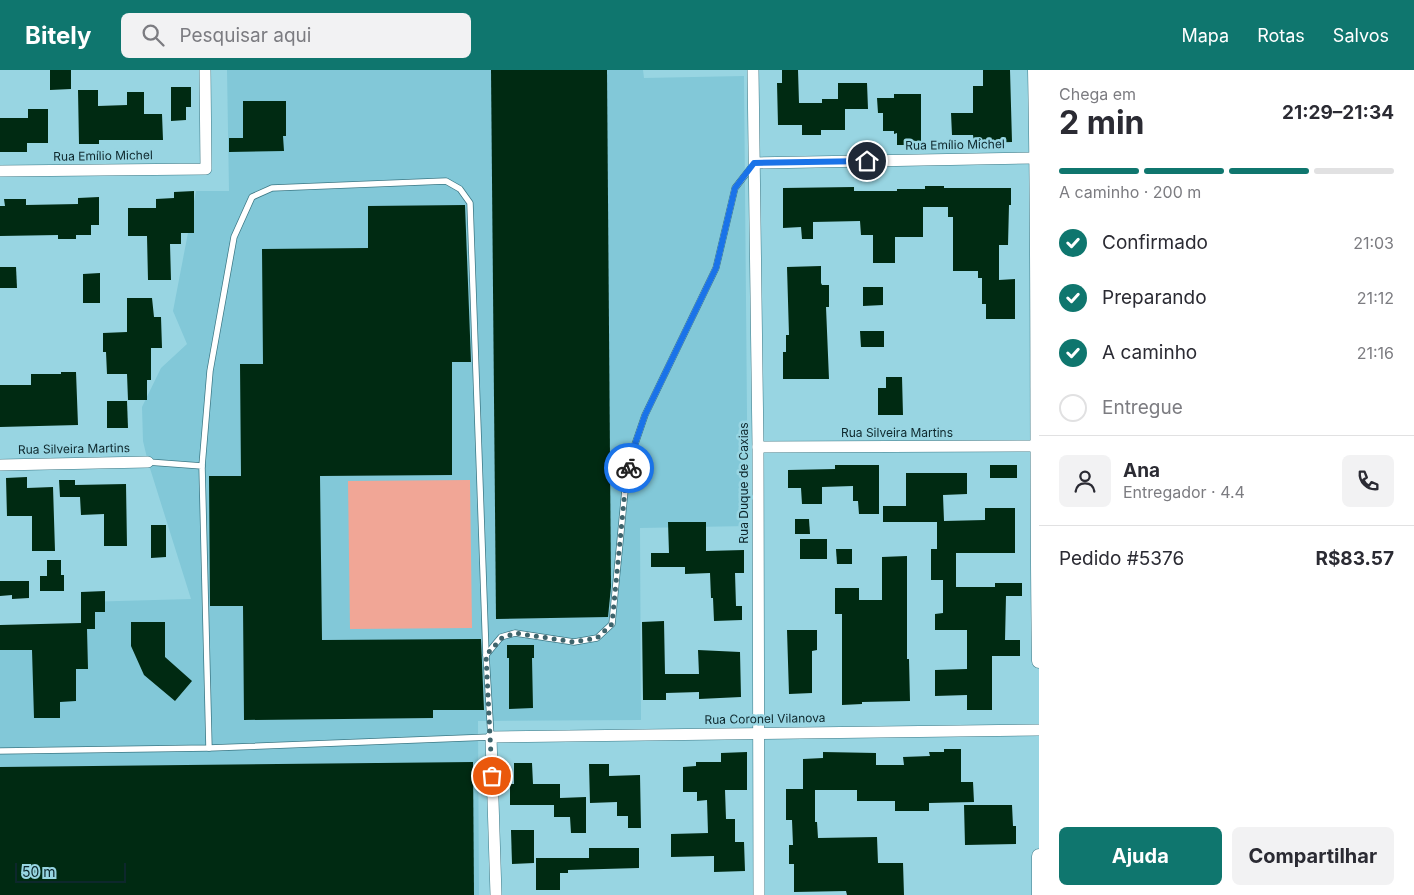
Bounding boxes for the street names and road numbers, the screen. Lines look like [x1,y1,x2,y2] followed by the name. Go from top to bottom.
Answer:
[905,136,1005,153] street label: Rua Emílio Michel
[53,147,153,164] street label: Rua Emílio Michel
[736,422,751,544] street label: Rua Duque de Caxias
[841,425,953,440] street label: Rua Silveira Martins
[18,440,130,457] street label: Rua Silveira Martins
[704,710,826,727] street label: Rua Coronel Vilanova

